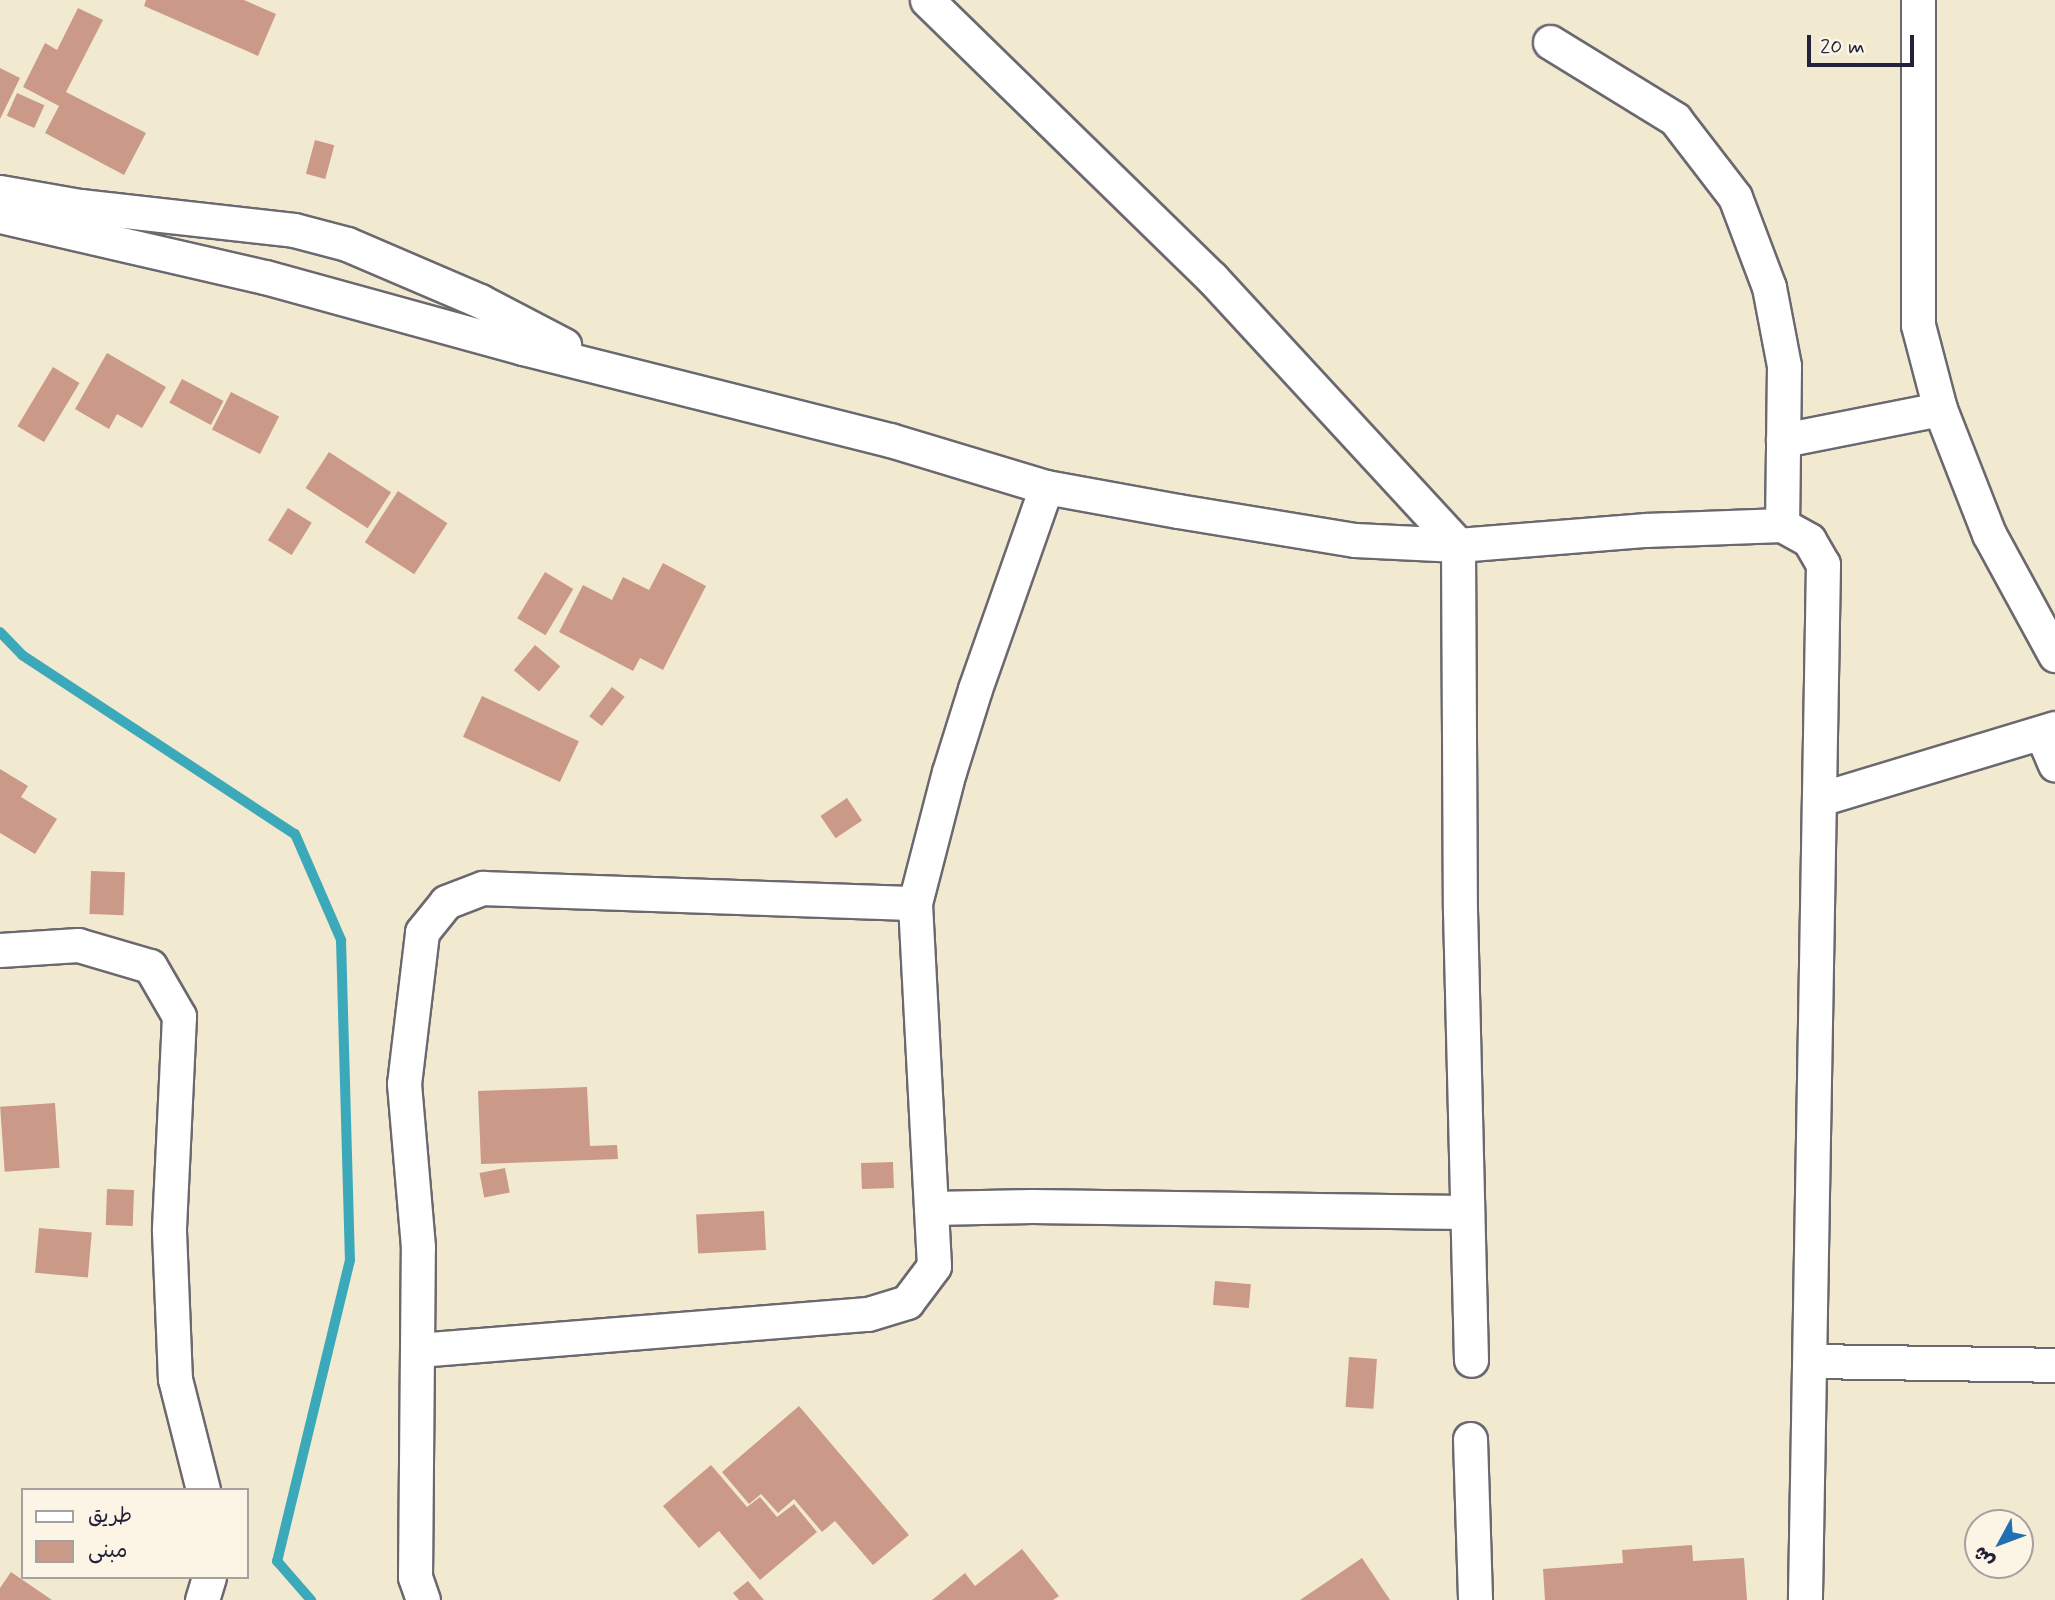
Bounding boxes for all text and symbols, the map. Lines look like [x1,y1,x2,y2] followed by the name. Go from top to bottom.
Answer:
[1810,21,1917,65] scale bar
[1820,33,1865,61] text: 20 m
[21,1488,248,1579] legend
[88,1502,132,1530] text: طريق
[1964,1509,2034,1579] north arrow
[88,1537,127,1565] text: مبنى
[1968,1541,2001,1573] text: ش

